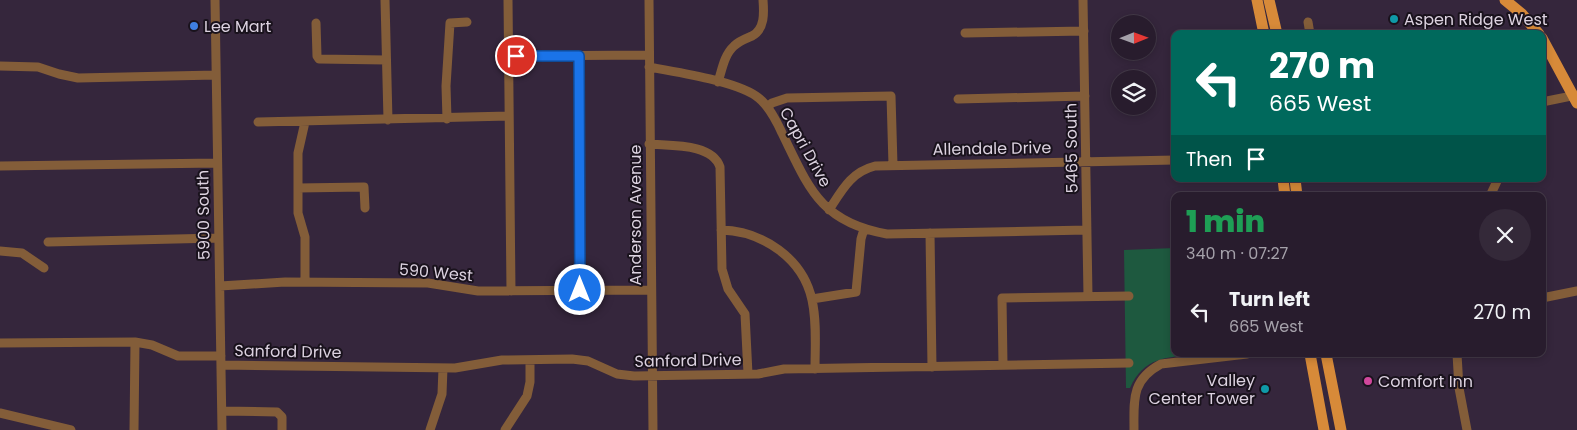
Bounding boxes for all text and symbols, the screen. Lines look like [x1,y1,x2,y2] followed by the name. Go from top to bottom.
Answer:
[1404,8,1548,31] place label: Aspen Ridge West
[1388,13,1400,25] marker: Aspen Ridge West
[204,15,272,38] place label: Lee Mart
[1111,15,1156,60] north arrow
[1111,15,1156,115] map controls
[188,20,200,32] marker: Lee Mart
[495,35,537,77] pin
[1269,41,1375,90] text: 270 m
[502,42,530,70] icon: arrive
[1186,50,1251,115] icon: left
[1111,70,1156,115] button: layers
[1269,88,1371,119] text: 665 West
[774,103,837,191] street label: Capri Drive
[1059,103,1084,193] street label: 5465 South
[932,136,1052,161] street label: Allendale Drive
[624,144,647,285] street label: Anderson Avenue
[1242,145,1270,173] icon: arrive
[1186,146,1232,173] text: Then
[191,170,216,260] street label: 5900 South
[1186,200,1265,243] text: 1 min
[1479,209,1531,261] button: close
[1186,242,1288,265] text: 340 m · 07:27
[398,258,474,287] street label: 590 West
[553,263,605,315] position arrow
[1229,286,1310,313] text: Turn left
[1186,298,1214,326] icon: left
[1473,299,1531,326] text: 270 m
[1229,315,1303,338] text: 665 West
[234,339,342,364] street label: Sanford Drive
[634,348,742,373] street label: Sanford Drive
[1149,369,1255,410] place label: Valley Center Tower
[1378,370,1473,393] place label: Comfort Inn
[1362,375,1374,387] marker: Comfort Inn
[1259,383,1271,395] marker: Valley Center Tower

